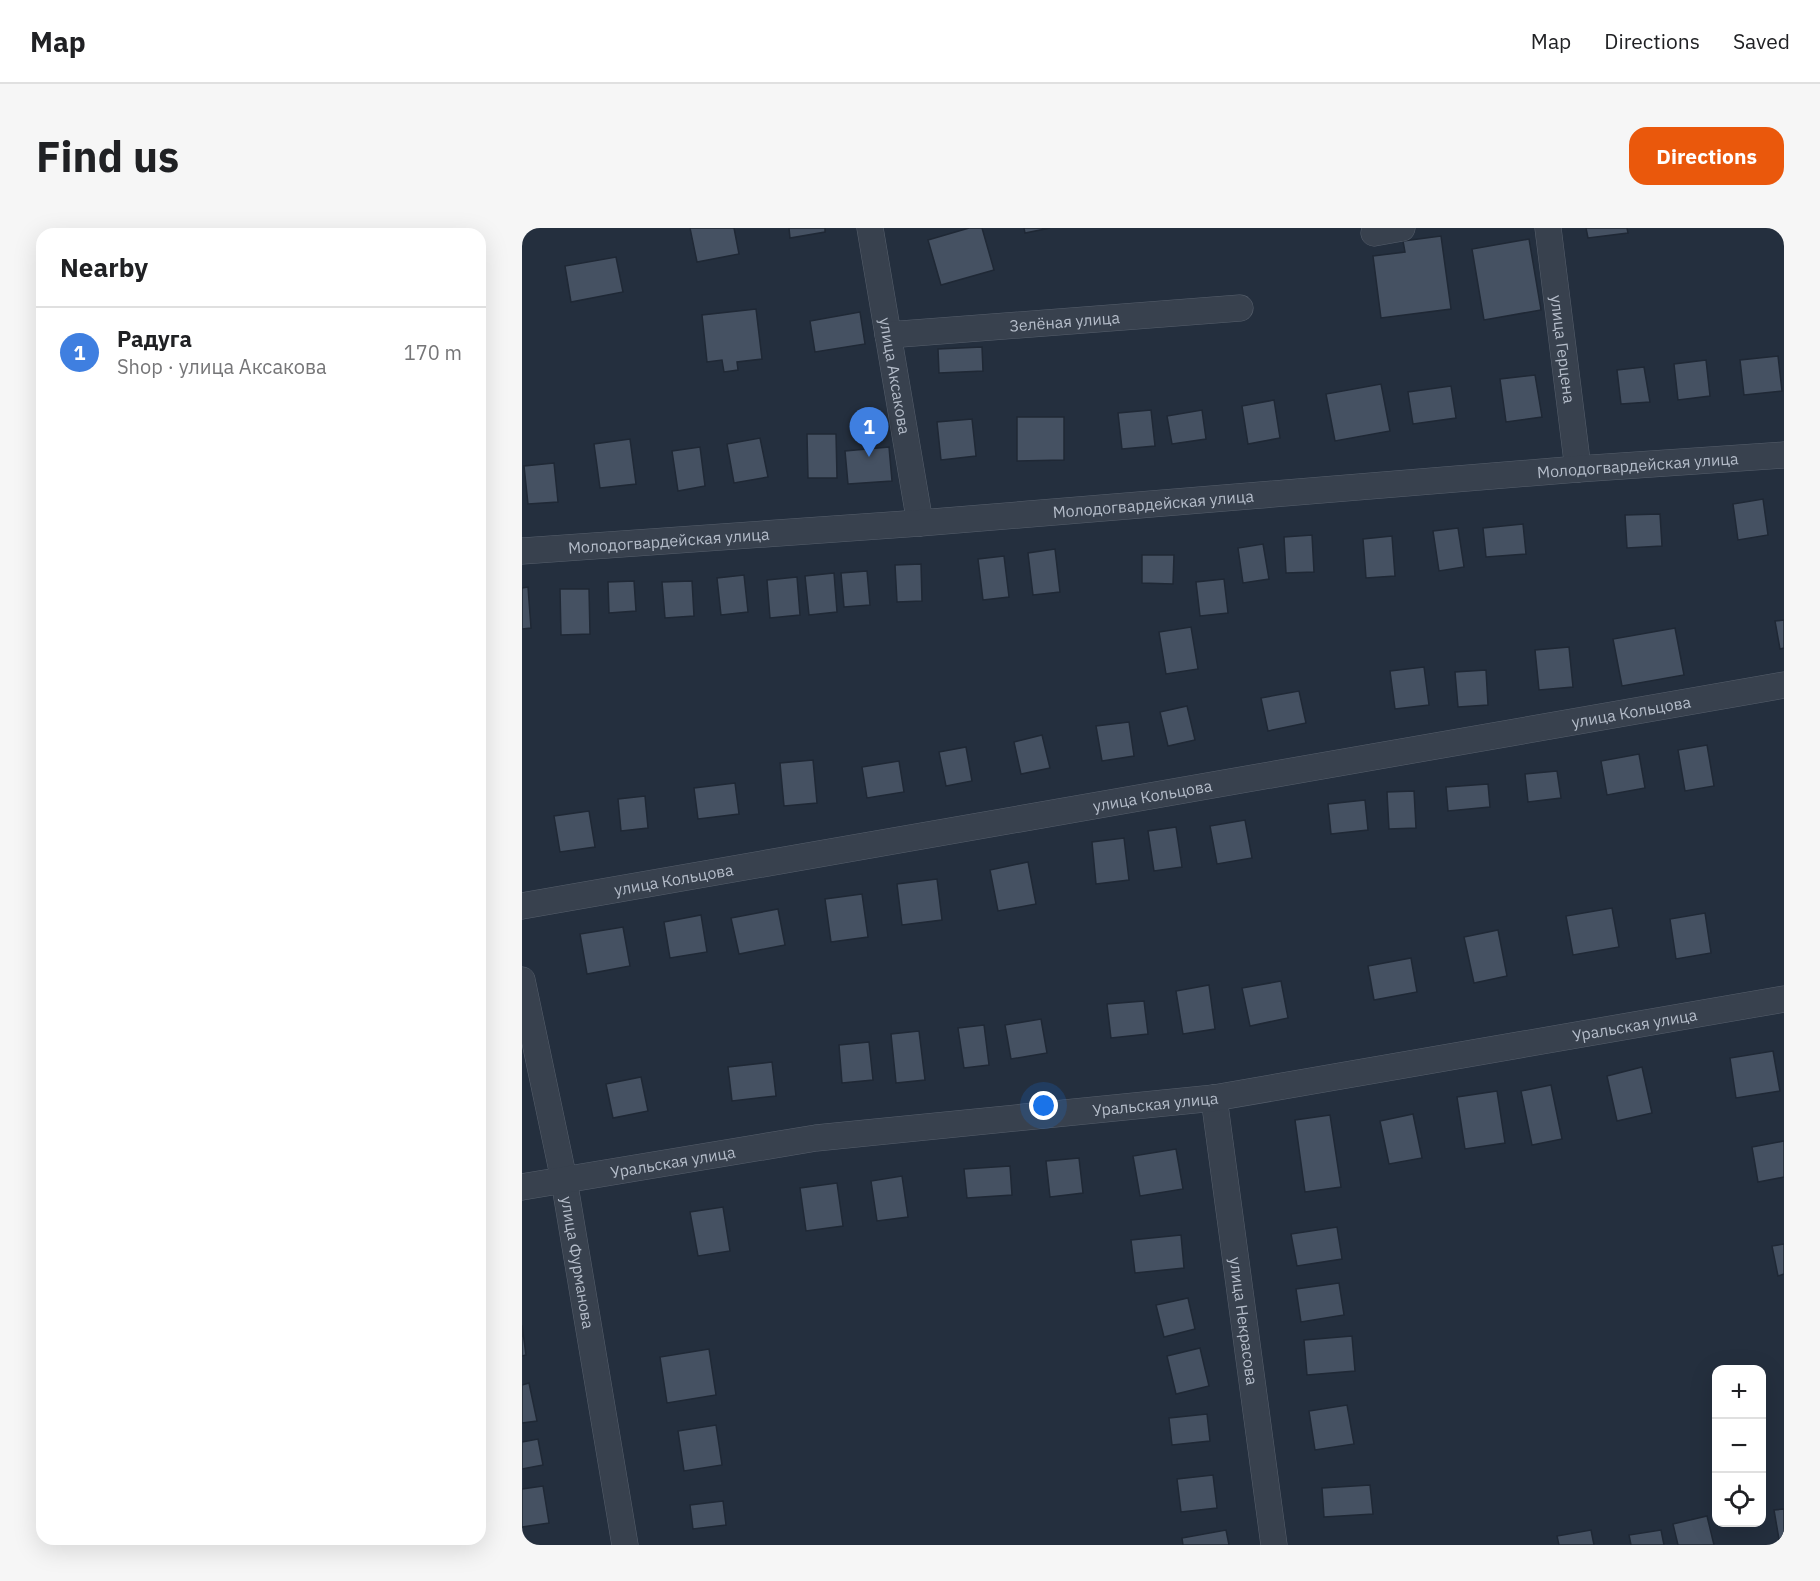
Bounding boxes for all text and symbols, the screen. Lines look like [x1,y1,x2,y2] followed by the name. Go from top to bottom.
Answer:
[30,23,86,60] text: Map
[1531,27,1571,55] text: Map
[1604,27,1700,55] text: Directions
[1733,27,1790,55] text: Saved
[1629,127,1784,185] button: Directions
[36,129,179,184] text: Find us
[60,250,148,284] text: Nearby
[1546,294,1580,405] street label: улица Герцена
[1008,307,1121,336] street label: Зелёная улица
[875,316,915,436] street label: улица Аксакова
[117,324,192,353] text: Радуга
[74,339,86,366] text: 1
[404,339,462,366] text: 170 m
[117,353,327,380] text: Shop · улица Аксакова
[850,408,888,457] pin: 1
[1536,448,1739,482] street label: Молодогвардейская улица
[1052,486,1255,522] street label: Молодогвардейская улица
[567,524,770,558] street label: Молодогвардейская улица
[1570,691,1693,732] street label: улица Кольцова
[1091,775,1214,816] street label: улица Кольцова
[613,859,735,900] street label: улица Кольцова
[1571,1004,1699,1046] street label: Уральская улица
[1091,1088,1220,1120] street label: Уральская улица
[1029,1091,1058,1120] your location
[609,1142,737,1182] street label: Уральская улица
[557,1195,599,1331] street label: улица Фурманова
[1225,1256,1262,1387] street label: улица Некрасова
[1712,1365,1766,1527] map controls
[1712,1365,1766,1419] button: +
[1712,1419,1766,1473] button: −
[1712,1473,1766,1527] button: locate

